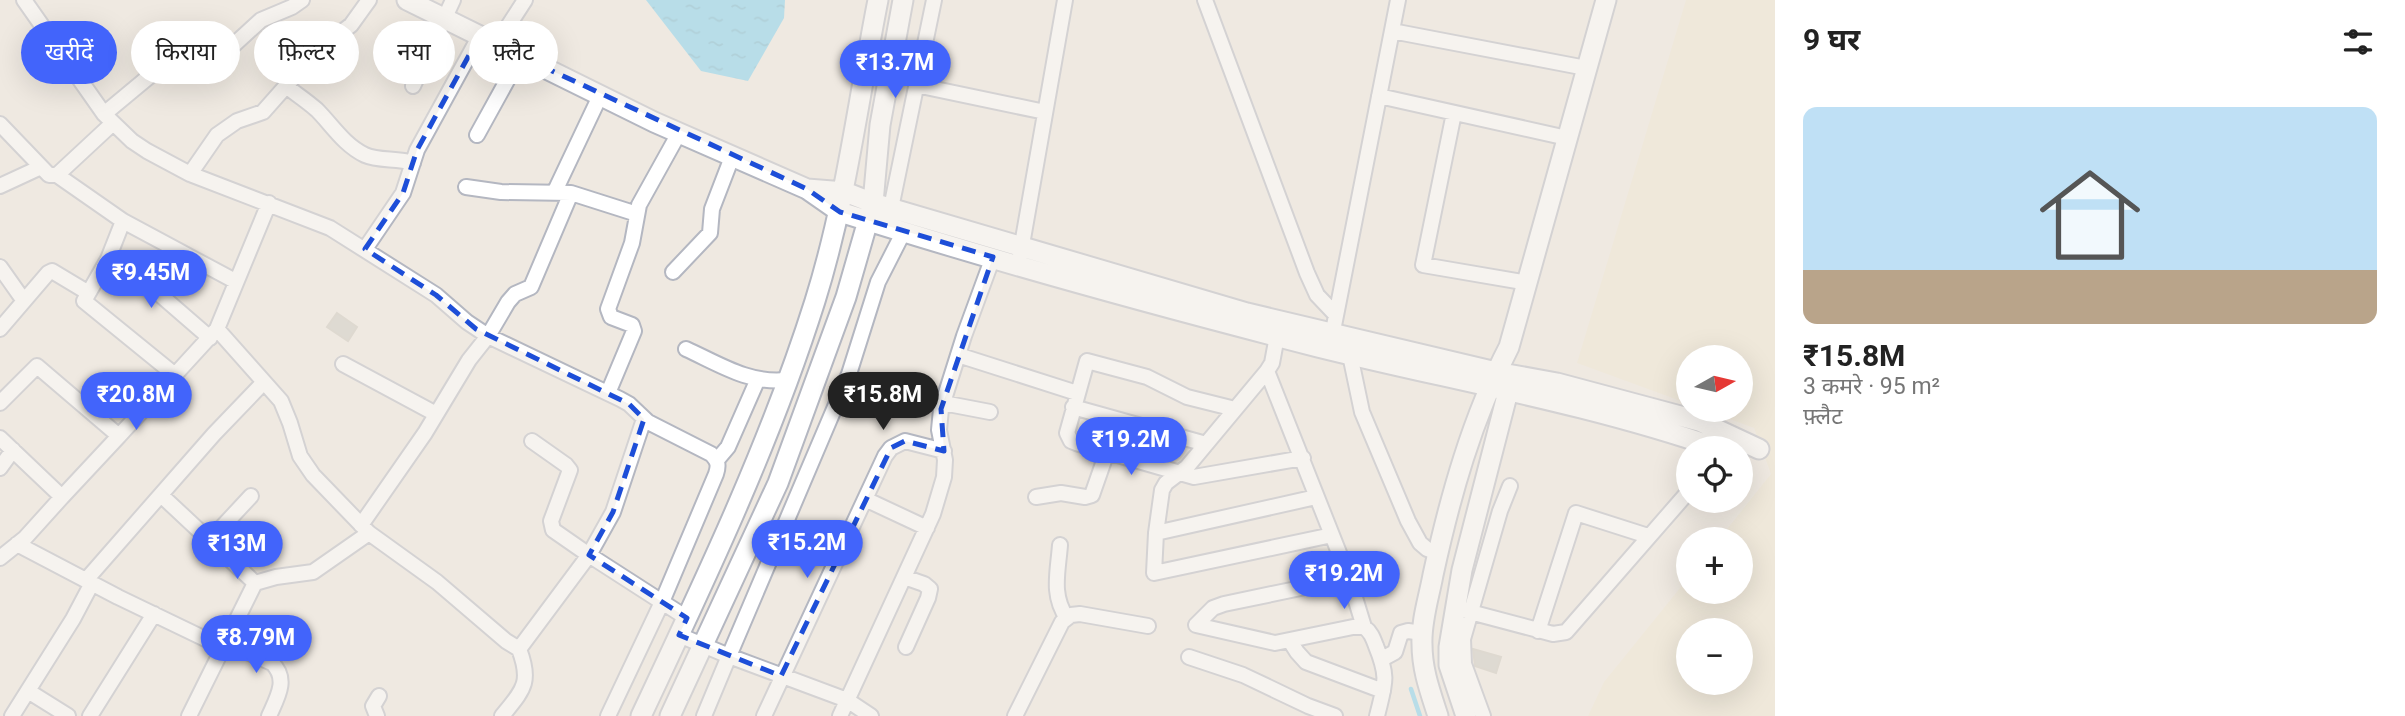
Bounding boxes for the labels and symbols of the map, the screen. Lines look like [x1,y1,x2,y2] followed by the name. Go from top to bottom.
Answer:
[838,41,952,100] pin: ₹13.7M
[94,250,208,310] pin: ₹9.45M
[1676,345,1754,422] north arrow
[79,372,193,432] pin: ₹20.8M
[826,372,940,432] pin: ₹15.8M
[1074,418,1188,477] pin: ₹19.2M
[750,520,864,580] pin: ₹15.2M
[196,522,278,581] pin: ₹13M
[1287,552,1401,611] pin: ₹19.2M
[199,616,313,675] pin: ₹8.79M

